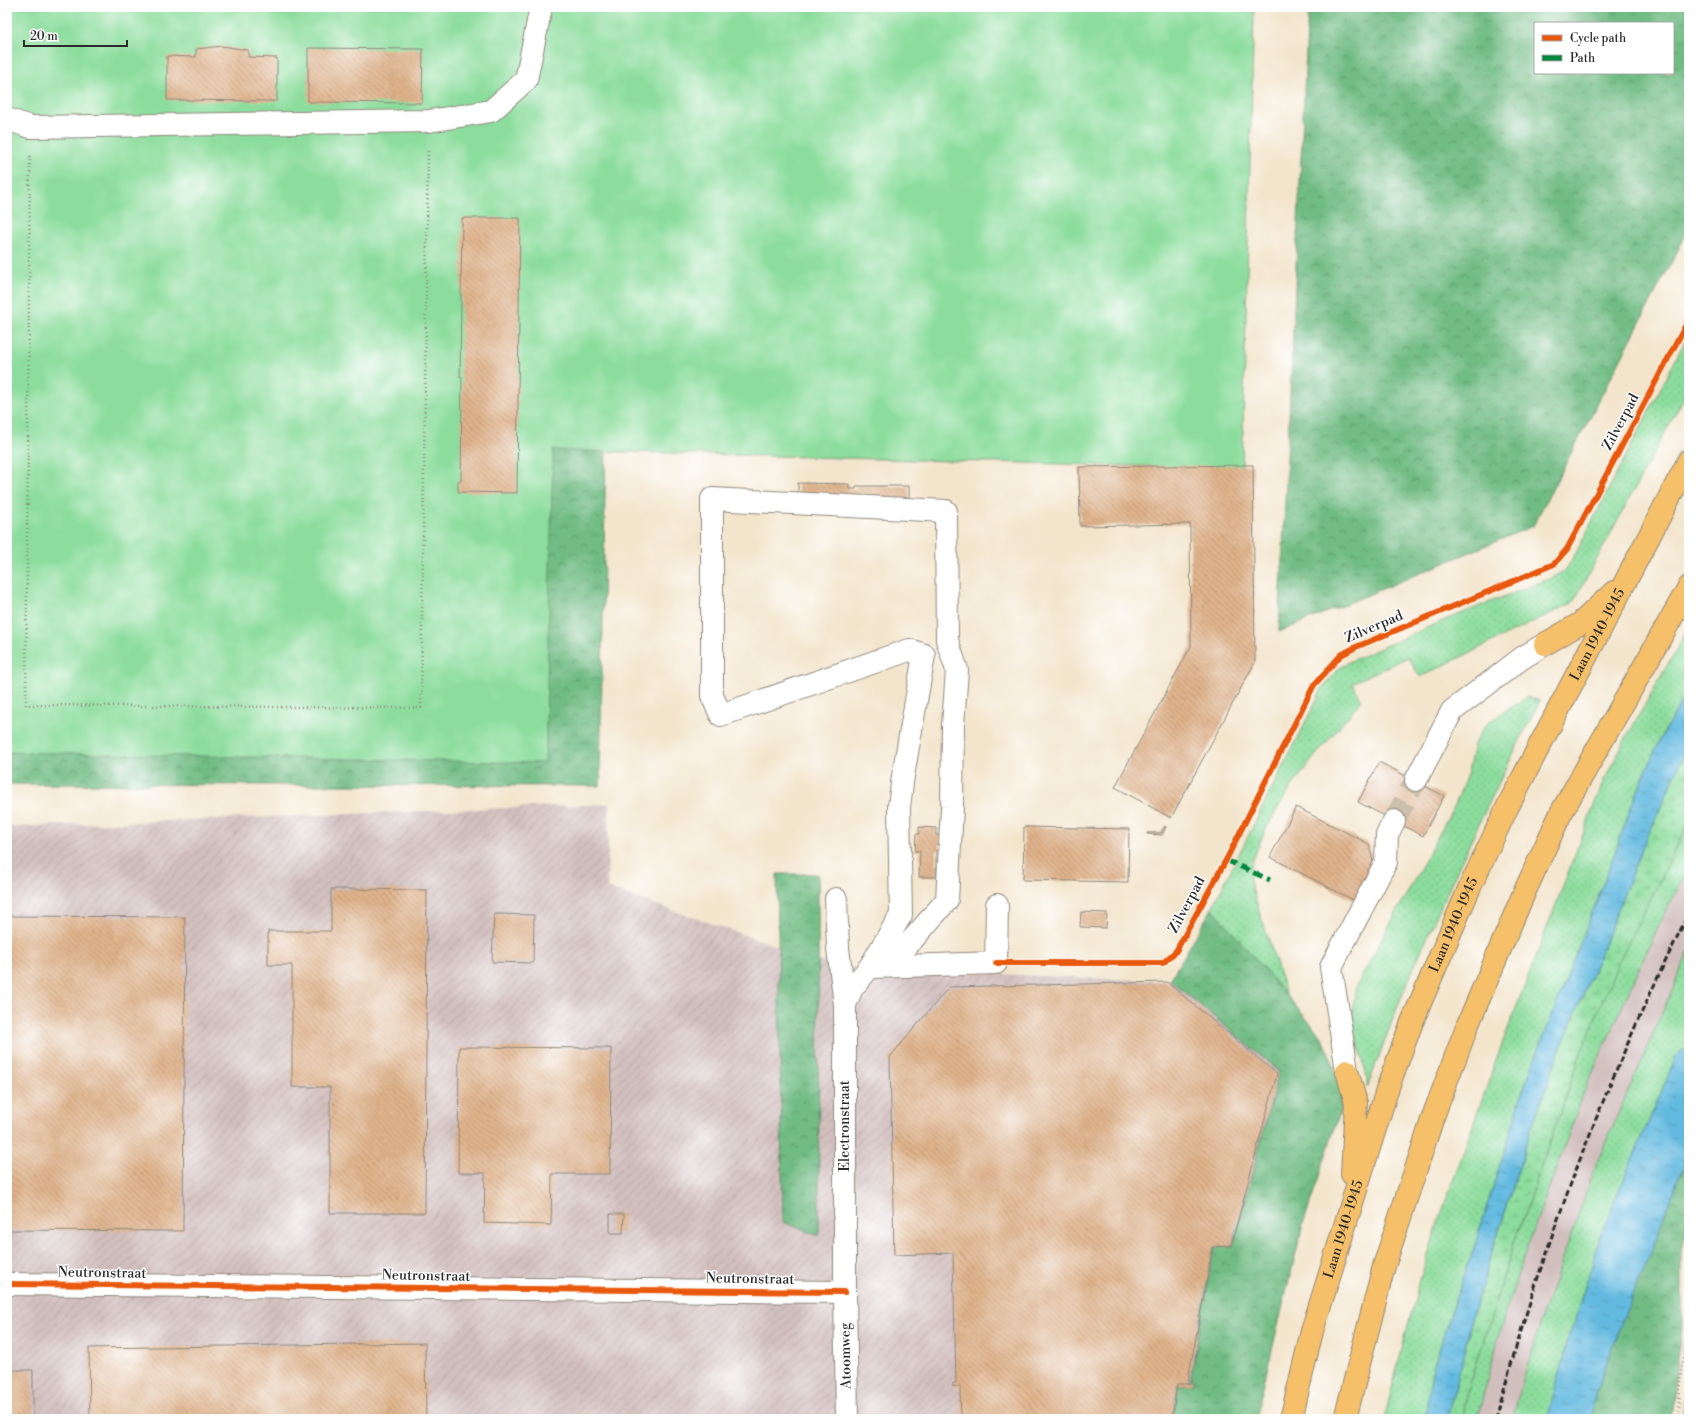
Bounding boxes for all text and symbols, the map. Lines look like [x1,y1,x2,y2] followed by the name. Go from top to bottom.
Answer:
[24,22,127,48] scale bar
[1534,22,1674,74] legend
[30,29,58,44] text: 20 m
[1570,31,1626,46] text: Cycle path
[1570,51,1595,66] text: Path
[1599,391,1643,453] street label: Zilverpad
[1566,585,1629,684] street label: Laan 1940-1945
[1342,607,1406,647] street label: Zilverpad
[1165,874,1209,936] street label: Zilverpad
[1425,874,1482,975] street label: Laan 1940-1945
[836,1080,854,1172] street label: Electronstraat
[1320,1178,1368,1281] street label: Laan 1940-1945
[58,1263,147,1283] street label: Neutronstraat
[382,1266,471,1286] street label: Neutronstraat
[706,1269,795,1289] street label: Neutronstraat
[836,1322,856,1390] street label: Atoomweg

